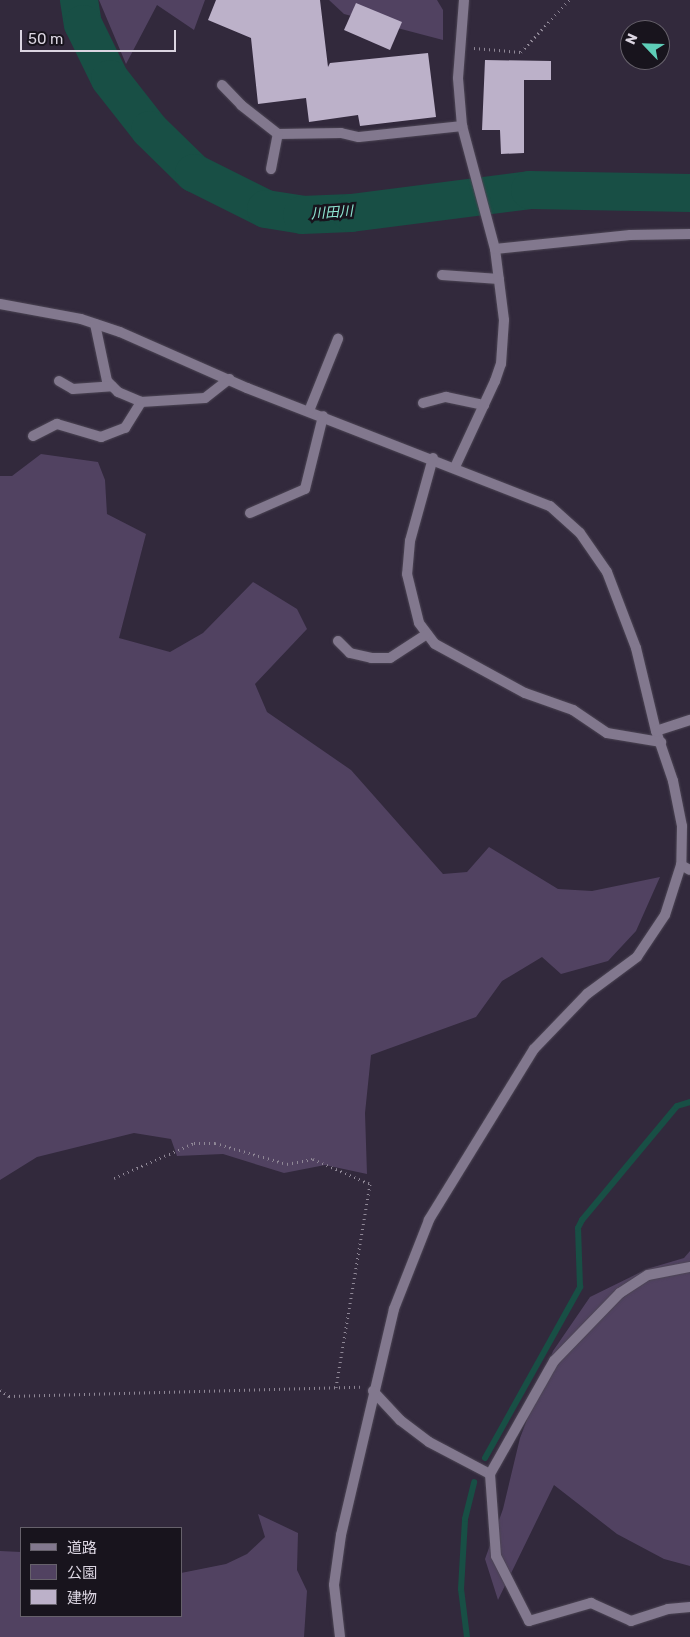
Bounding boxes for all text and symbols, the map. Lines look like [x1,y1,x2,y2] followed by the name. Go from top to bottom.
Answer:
[22,20,179,52] scale bar
[620,20,670,70] north arrow
[28,30,63,48] text: 50 m
[622,31,642,47] text: N
[310,203,354,223] water label: 川田川
[20,1527,182,1617] legend
[67,1539,97,1557] text: 道路
[67,1564,97,1582] text: 公園
[67,1589,97,1607] text: 建物

